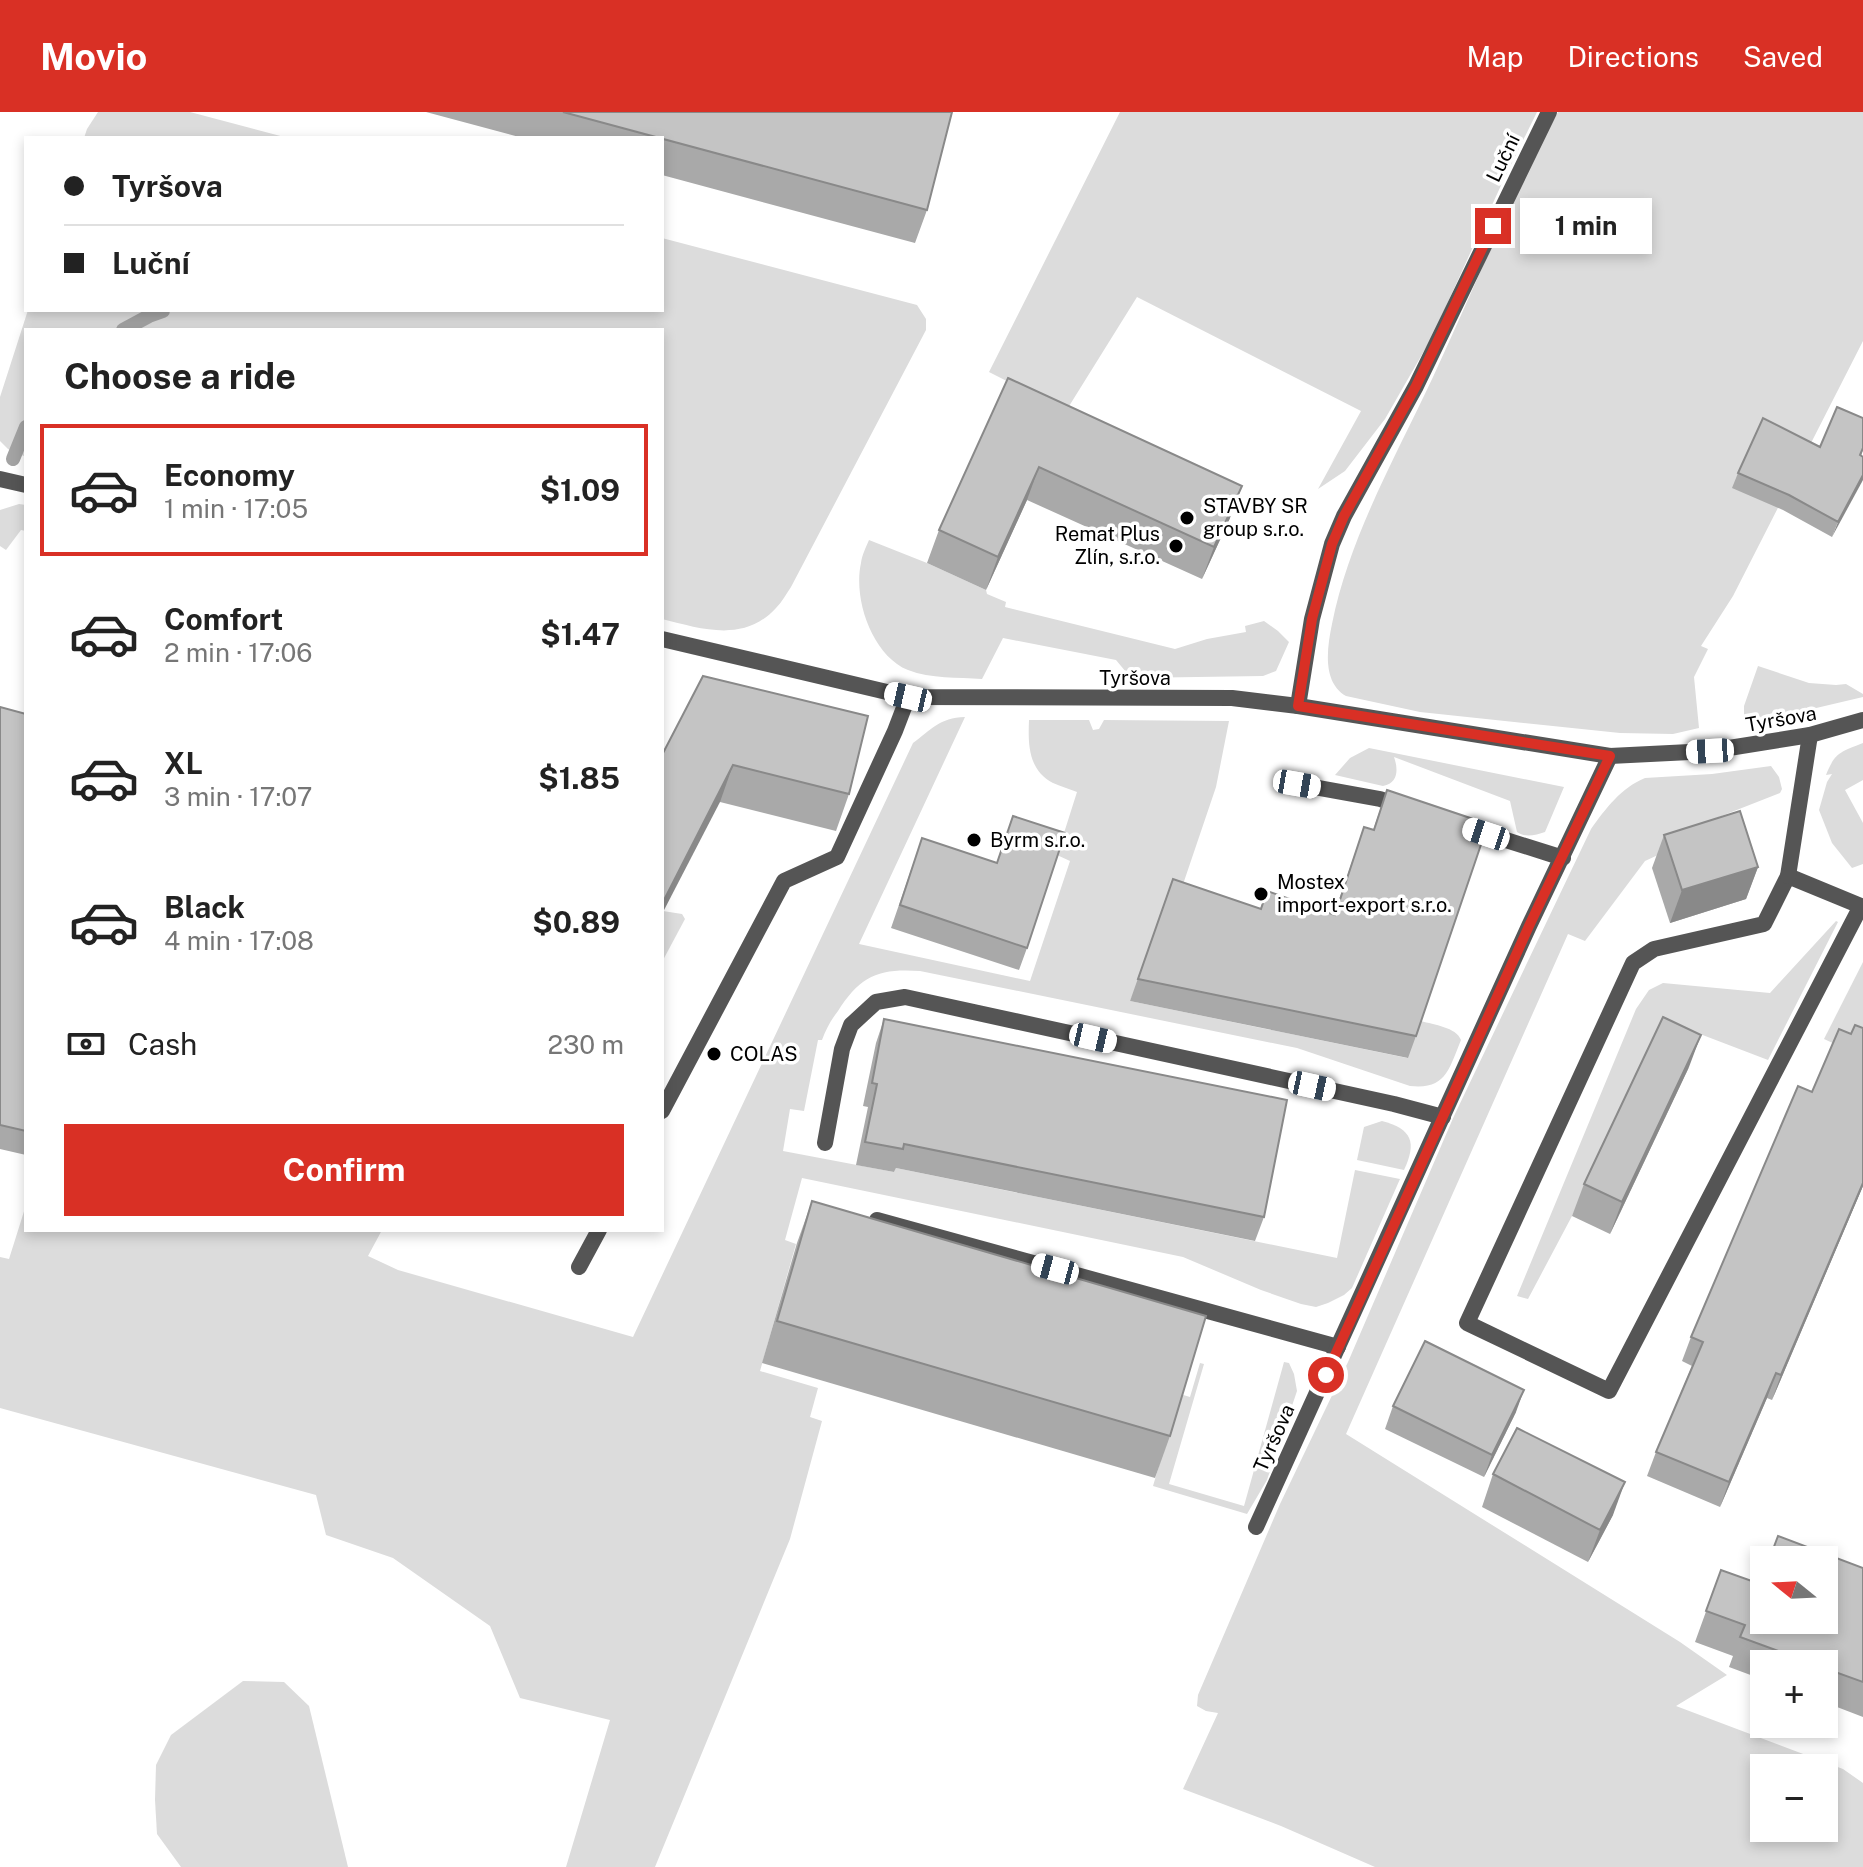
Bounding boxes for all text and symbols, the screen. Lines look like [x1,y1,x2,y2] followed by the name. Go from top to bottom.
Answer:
[40,34,147,79] text: Movio
[1467,40,1523,73] text: Map
[1567,40,1699,73] text: Directions
[1743,40,1823,73] text: Saved
[1481,129,1525,186] street label: Luční
[112,168,223,204] text: Tyršova
[1521,198,1653,254] callout: 1 min
[1475,208,1511,244] route end
[1555,210,1617,241] text: 1 min
[112,245,190,281] text: Luční
[64,355,296,397] text: Choose a ride
[68,454,140,526] icon: car
[164,457,295,493] text: Economy
[540,472,620,508] text: $1.09
[164,493,308,524] text: 1 min · 17:05
[1203,494,1308,541] place label: STAVBY SR group s.r.o.
[1178,509,1196,527] marker: STAVBY SR group s.r.o.
[1055,522,1160,569] place label: Remat Plus Zlín, s.r.o.
[1167,537,1185,555] marker: Remat Plus Zlín, s.r.o.
[68,598,140,670] icon: car
[164,601,283,637] text: Comfort
[540,616,620,652] text: $1.47
[164,637,312,668] text: 2 min · 17:06
[1099,666,1171,690] street label: Tyršova
[882,680,934,714] car
[1744,701,1818,737] street label: Tyršova
[1685,738,1735,764] car
[68,742,140,814] icon: car
[164,745,203,781] text: XL
[538,760,620,796] text: $1.85
[1271,768,1323,800] car
[164,781,312,812] text: 3 min · 17:07
[1459,815,1513,853] car
[990,828,1085,852] place label: Byrm s.r.o.
[965,831,983,849] marker: Byrm s.r.o.
[1277,870,1452,917] place label: Mostex import-export s.r.o.
[1252,885,1270,903] marker: Mostex import-export s.r.o.
[68,886,140,958] icon: car
[164,889,245,925] text: Black
[532,904,620,940] text: $0.89
[164,925,314,956] text: 4 min · 17:08
[1067,1021,1119,1055] car
[64,1022,108,1066] icon: cash
[128,1026,197,1062] text: Cash
[548,1029,624,1060] text: 230 m
[730,1042,798,1066] place label: COLAS
[705,1045,723,1063] marker: COLAS
[1286,1069,1338,1103] car
[64,1124,624,1216] button: Confirm
[1029,1251,1081,1287] car
[1308,1357,1344,1393] route start
[1248,1400,1300,1476] street label: Tyršova
[1750,1546,1838,1634] north arrow
[1750,1546,1838,1842] map controls
[1750,1650,1838,1738] button: +
[1750,1754,1838,1842] button: −

